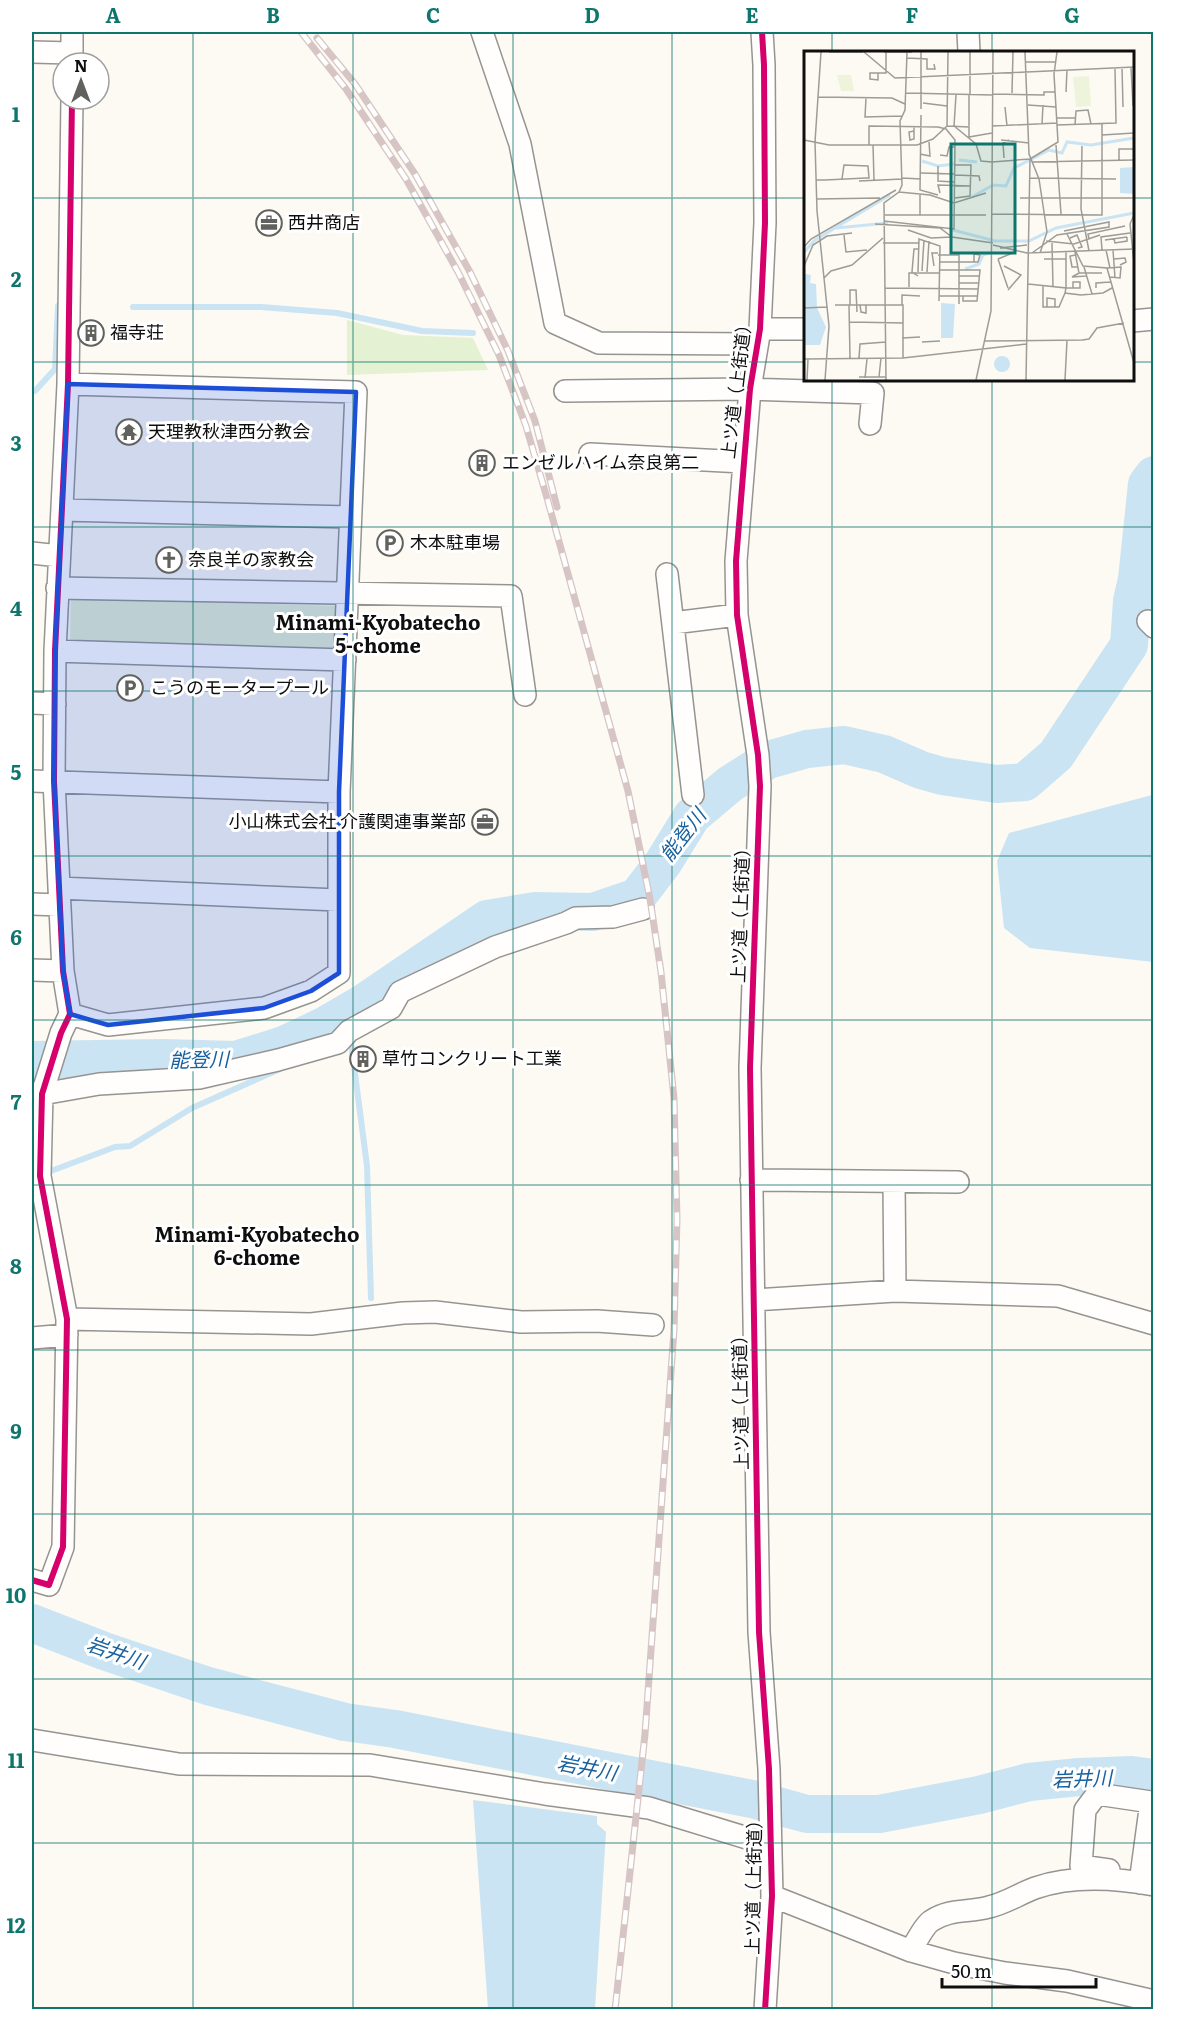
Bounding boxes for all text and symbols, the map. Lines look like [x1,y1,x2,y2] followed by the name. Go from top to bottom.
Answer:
[105,0,121,29] text: A
[266,0,280,29] text: B
[426,0,440,29] text: C
[584,0,600,29] text: D
[745,0,759,29] text: E
[906,0,919,29] text: F
[1064,0,1080,29] text: G
[51,51,111,111] north arrow
[804,51,1134,381] inset map
[74,53,88,77] text: N
[12,98,20,128] text: 1
[254,208,284,238] office icon: 西井商店
[288,208,360,235] place label: 西井商店
[11,263,22,293] text: 2
[713,314,758,460] street label: 上ツ道（上街道）
[76,318,106,348] building icon: 福寺荘
[110,318,164,345] place label: 福寺荘
[114,417,144,447] temple icon: 天理教秋津西分教会
[148,417,310,444] place label: 天理教秋津西分教会
[10,427,22,457] text: 3
[467,448,497,478] building icon: エンゼルハイム奈良第二
[502,448,699,475] place label: エンゼルハイム奈良第二
[375,528,405,558] parking icon: 木本駐車場
[410,528,500,555] place label: 木本駐車場
[154,545,184,575] church icon: 奈良羊の家教会
[188,545,314,572] place label: 奈良羊の家教会
[10,592,22,622] text: 4
[276,606,480,659] district label: Minami-Kyobatecho 5-chome
[115,673,145,703] parking icon: こうのモータープール
[150,673,329,700] place label: こうのモータープール
[11,756,22,786] text: 5
[651,799,713,867] water label: 能登川
[228,807,466,834] place label: 小山株式会社 介護関連事業部
[470,807,500,837] office icon: 小山株式会社 介護関連事業部
[723,839,756,983] street label: 上ツ道（上街道）
[10,921,22,951] text: 6
[169,1042,231,1074] water label: 能登川
[348,1044,378,1074] building icon: 草竹コンクリート工業
[382,1044,562,1071] place label: 草竹コンクリート工業
[11,1086,22,1116] text: 7
[155,1218,359,1271] district label: Minami-Kyobatecho 6-chome
[10,1250,22,1280] text: 8
[725,1326,754,1470] street label: 上ツ道（上街道）
[10,1415,22,1445] text: 9
[6,1579,26,1609] text: 10
[83,1627,152,1676] water label: 岩井川
[8,1744,24,1774] text: 11
[555,1746,622,1787] water label: 岩井川
[1051,1761,1114,1793] water label: 岩井川
[738,1811,767,1955] street label: 上ツ道（上街道）
[6,1909,26,1939] text: 12
[942,1951,1096,1989] scale bar
[951,1957,992,1984] text: 50 m

